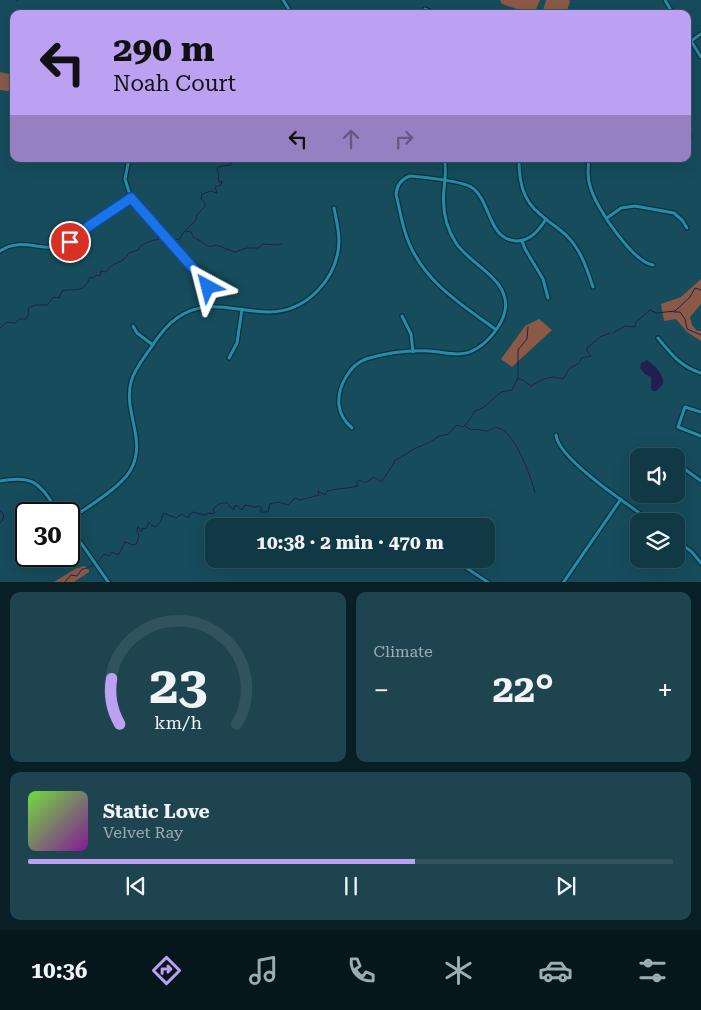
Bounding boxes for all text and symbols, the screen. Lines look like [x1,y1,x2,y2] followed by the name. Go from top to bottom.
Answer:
[113,29,214,70] text: 290 m
[30,30,95,95] icon: left
[113,71,236,96] text: Noah Court
[284,125,312,153] icon: left
[337,125,365,153] icon: ahead
[390,125,418,153] icon: right
[49,221,91,263] pin
[56,228,84,256] icon: arrive
[181,260,233,312] position arrow
[630,448,685,568] map controls
[630,448,685,503] button: sound
[15,502,80,567] speed limit sign: 30
[630,513,685,568] button: layers
[256,531,444,554] text: 10:38 · 2 min · 470 m
[374,642,433,661] text: Climate
[149,655,207,716] text: 23
[493,667,554,711] text: 22°
[374,674,389,707] text: −
[657,674,673,707] text: +
[154,712,202,733] text: km/h
[103,800,210,823] text: Static Love
[103,823,183,842] text: Velvet Ray
[122,872,150,900] icon: previous
[337,872,365,900] icon: pause
[552,872,580,900] icon: next
[149,953,184,988] icon: directions
[246,953,281,988] icon: music
[344,953,379,988] icon: phone
[441,953,476,988] icon: climate
[538,953,573,988] icon: car
[635,953,670,988] icon: filters
[31,958,87,983] text: 10:36

